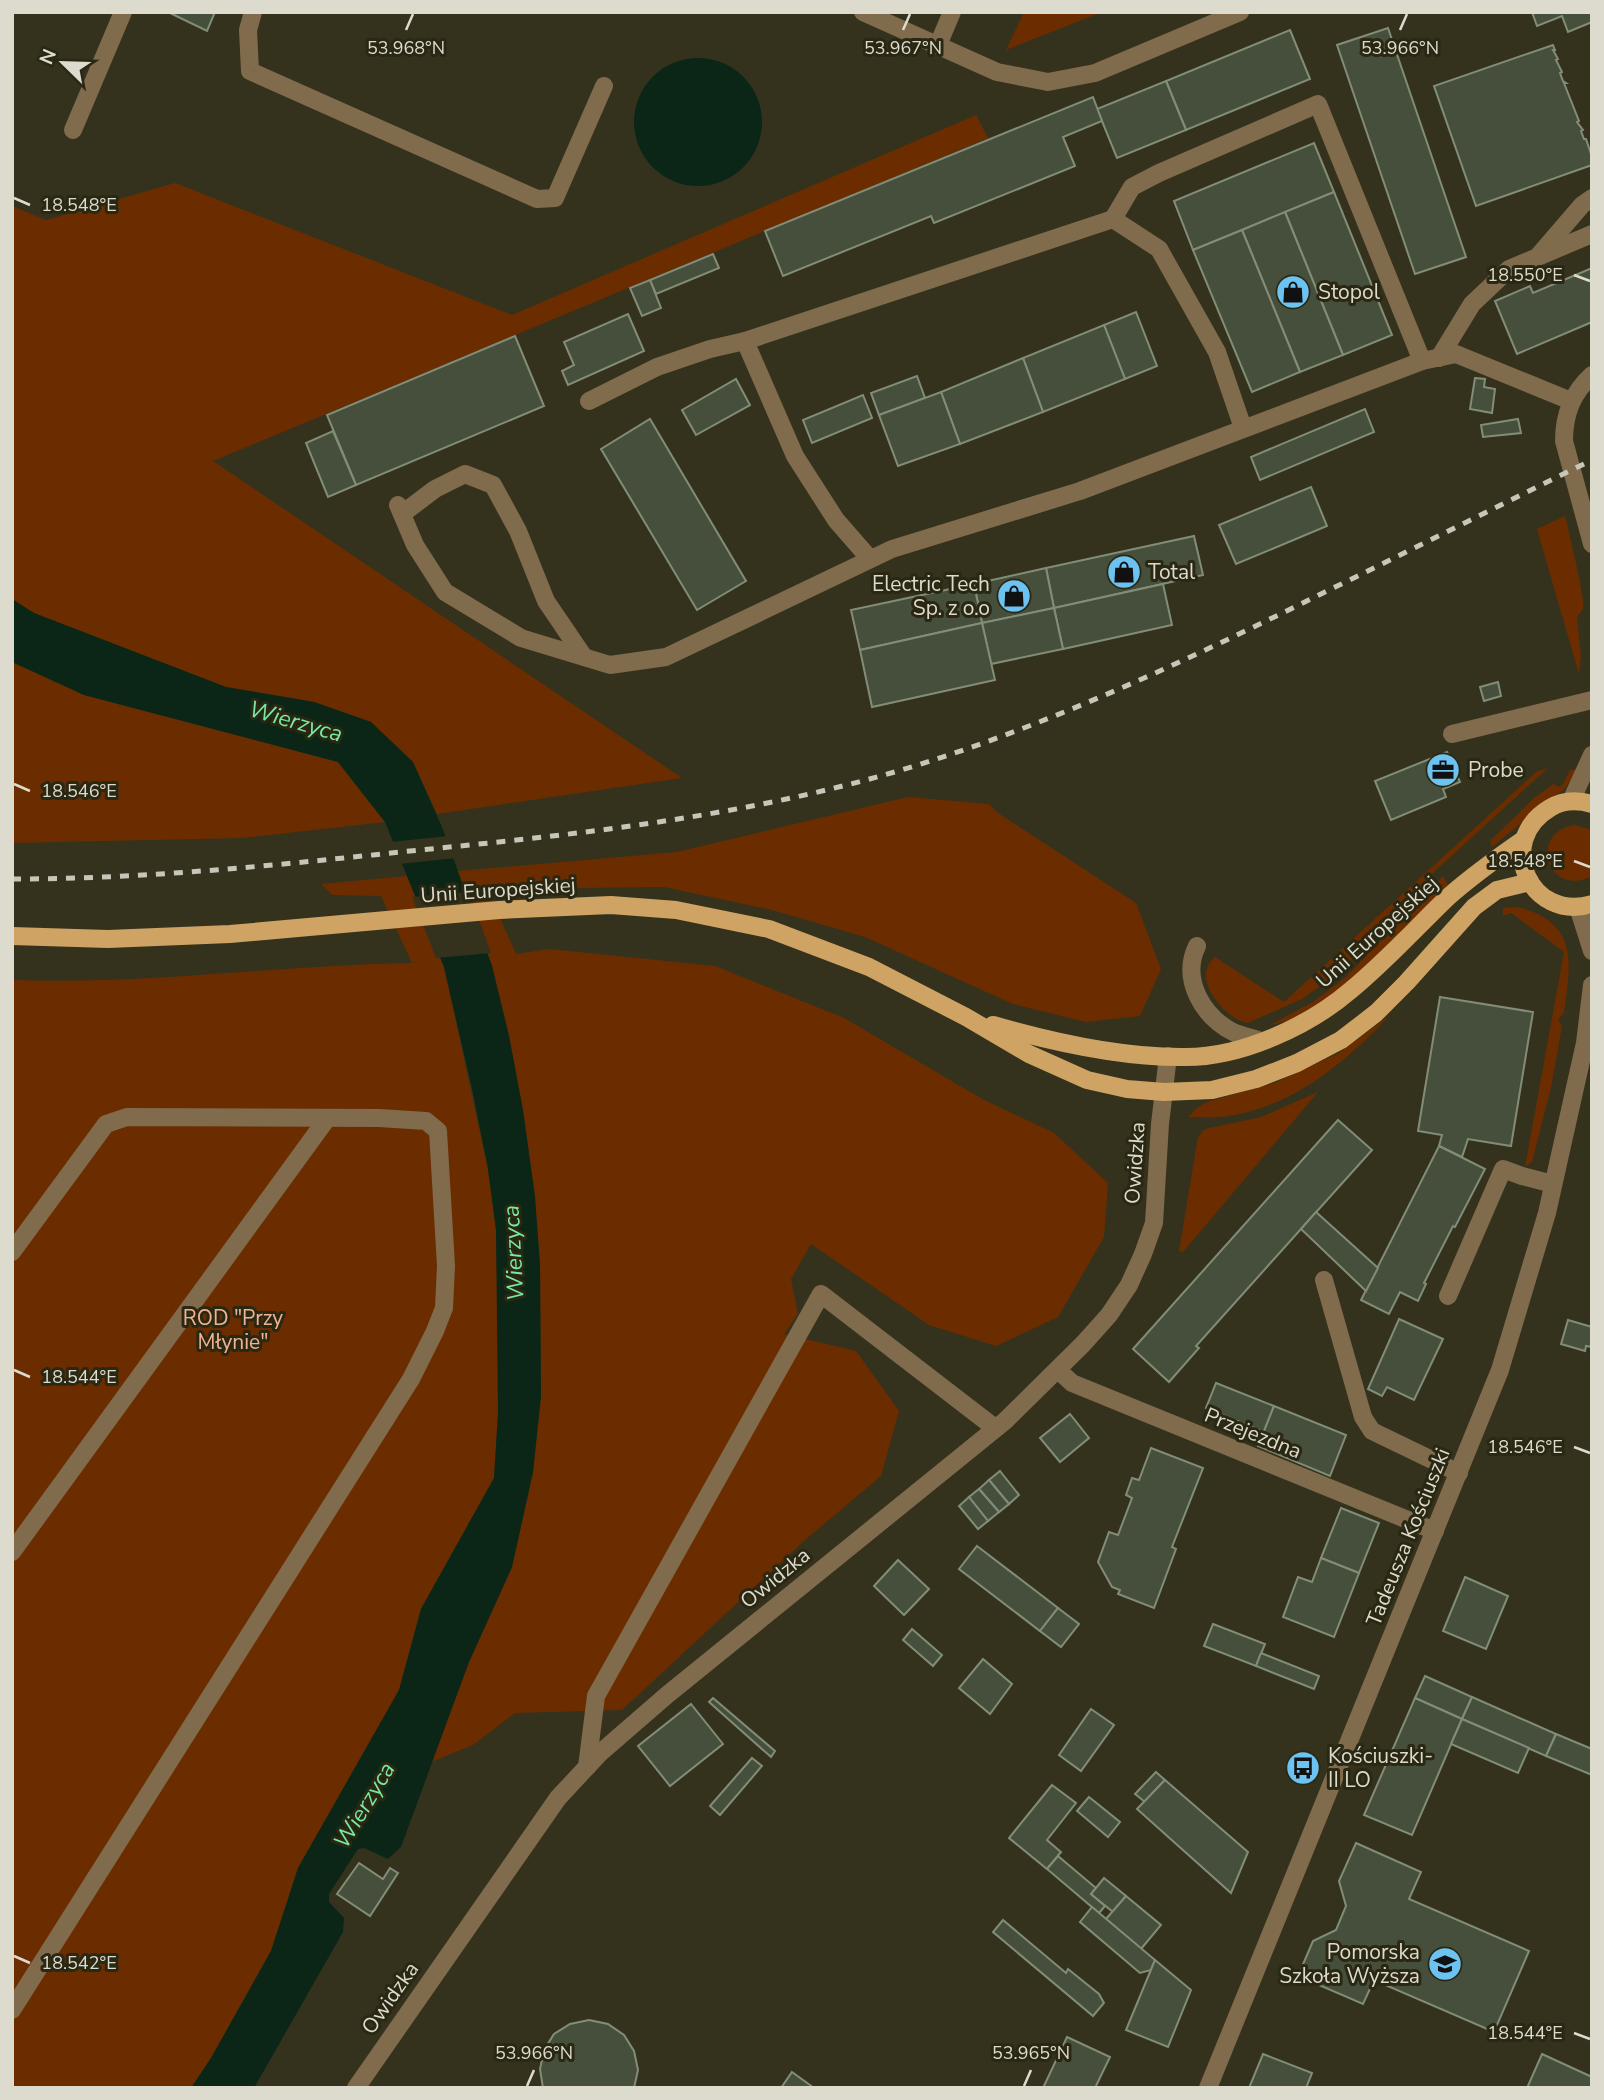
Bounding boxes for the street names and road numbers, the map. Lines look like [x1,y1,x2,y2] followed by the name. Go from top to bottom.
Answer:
[1310,870,1444,994] street label: Unii Europejskiej
[420,871,576,909] street label: Unii Europejskiej
[1118,1121,1152,1205] street label: Owidzka
[1200,1401,1306,1465] street label: Przejezdna
[1359,1444,1457,1630] street label: Tadeusza Kościuszki
[734,1541,816,1615] street label: Owidzka
[355,1956,425,2040] street label: Owidzka

